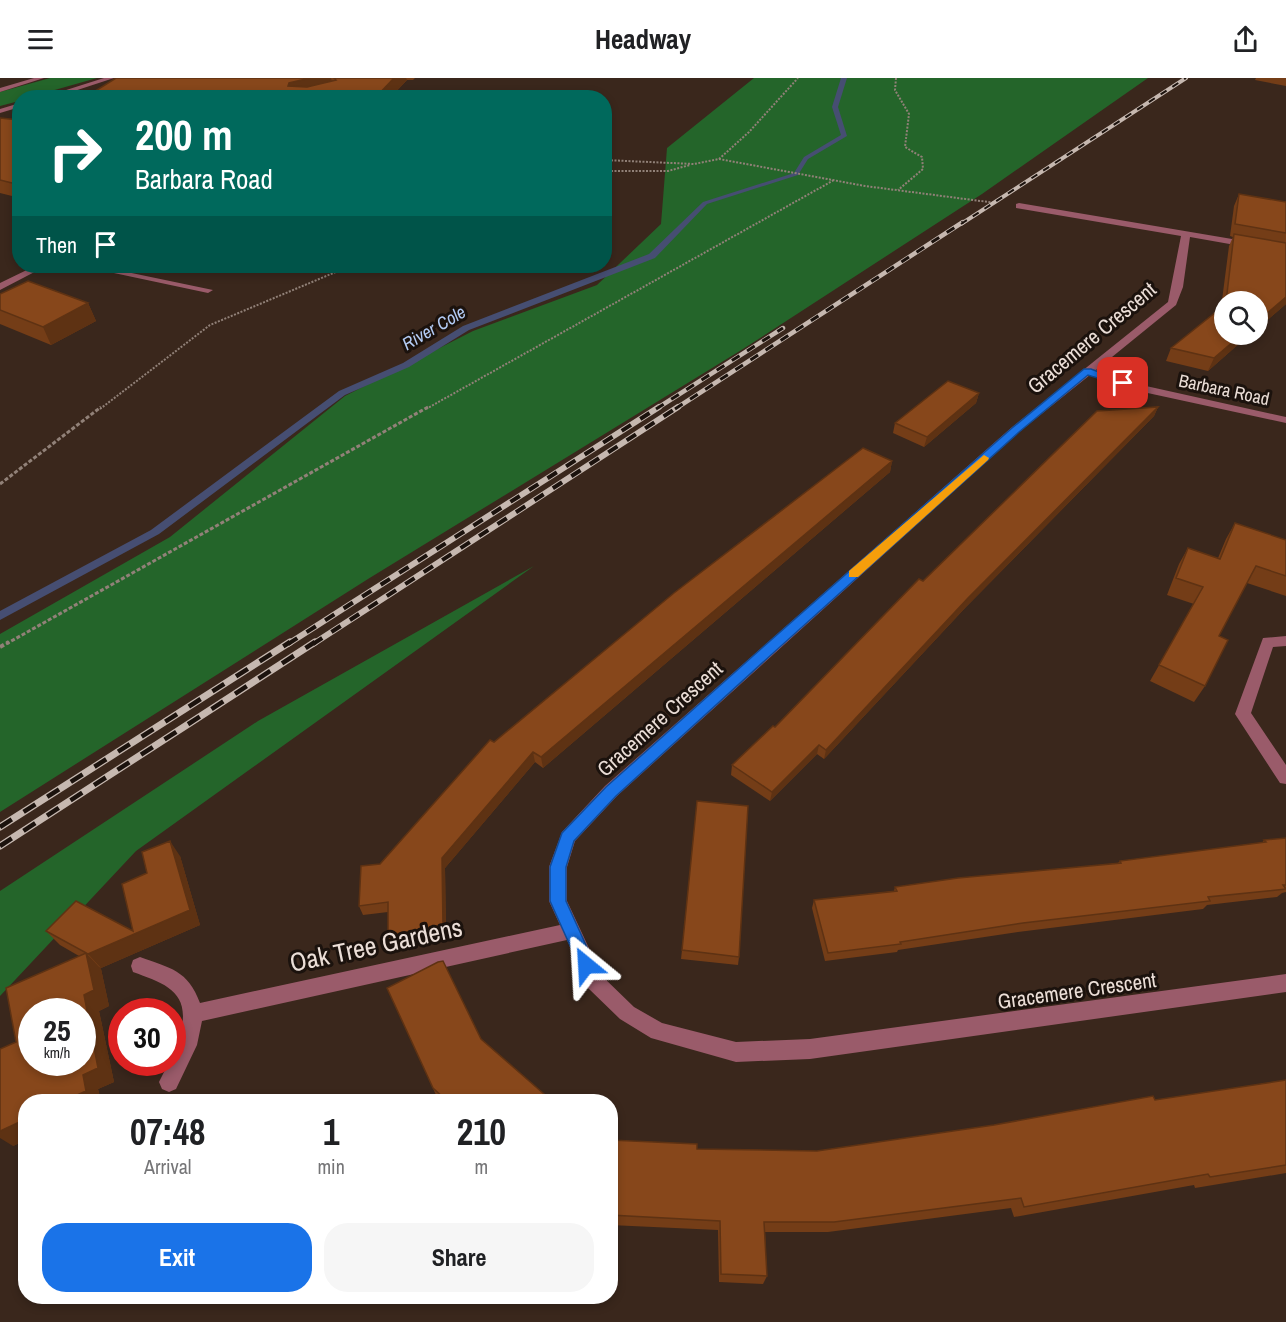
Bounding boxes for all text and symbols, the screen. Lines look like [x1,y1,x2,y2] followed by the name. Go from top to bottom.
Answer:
[595,21,691,57] text: Headway
[24,23,57,56] icon: menu
[1229,23,1262,56] icon: share
[135,107,233,163] text: 200 m
[36,114,114,192] icon: right
[135,161,273,197] text: Barbara Road
[89,228,122,261] icon: arrive
[36,230,77,260] text: Then
[1021,275,1162,400] street label: Gracemere Crescent
[1214,291,1268,345] map controls
[1214,291,1268,345] button: search
[397,299,470,356] water label: River Cole
[1097,357,1148,408] pin
[1106,366,1139,399] icon: arrive
[1177,368,1272,411] street label: Barbara Road
[591,654,729,783] street label: Gracemere Crescent
[286,909,465,980] street label: Oak Tree Gardens
[554,933,618,997] position arrow
[996,965,1158,1016] street label: Gracemere Crescent
[108,998,186,1076] speed limit sign: 30
[43,1010,71,1050] text: 25
[44,1042,70,1063] text: km/h
[130,1108,205,1156] text: 07:48
[323,1108,339,1156] text: 1
[457,1108,506,1156] text: 210
[144,1153,191,1180] text: Arrival
[317,1153,345,1180] text: min
[475,1153,488,1180] text: m
[42,1223,312,1292] button: Exit
[324,1223,594,1292] button: Share

